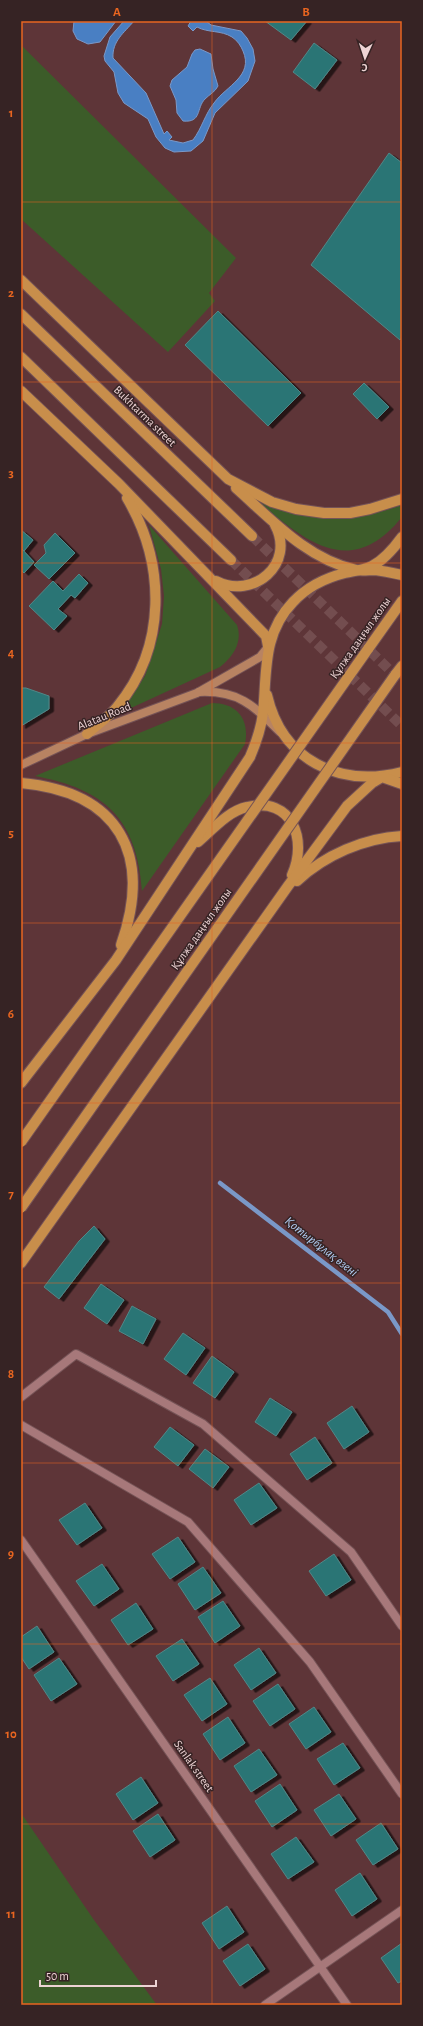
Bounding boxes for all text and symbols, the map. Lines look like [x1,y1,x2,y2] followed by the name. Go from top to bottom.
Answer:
[113,6,121,19] text: A
[302,6,310,19] text: B
[345,38,385,78] north arrow
[361,62,368,73] text: С
[9,107,13,120] text: 1
[8,287,14,300] text: 2
[111,383,179,449] street label: Bukhtarma street
[8,467,14,480] text: 3
[327,595,393,681] street label: Құлжа даңғыл жолы
[8,647,15,660] text: 4
[75,700,133,732] street label: Alatau Road
[8,827,14,840] text: 5
[168,886,234,972] street label: Құлжа даңғыл жолы
[8,1008,14,1021] text: 6
[8,1188,14,1201] text: 7
[282,1215,360,1279] water label: Қотырбұлақ өзені
[8,1368,14,1381] text: 8
[8,1548,14,1561] text: 9
[5,1728,17,1741] text: 10
[172,1738,216,1794] street label: Sanlak street
[6,1908,16,1921] text: 11
[40,1962,156,1988] scale bar
[46,1970,69,1982] text: 50 m

